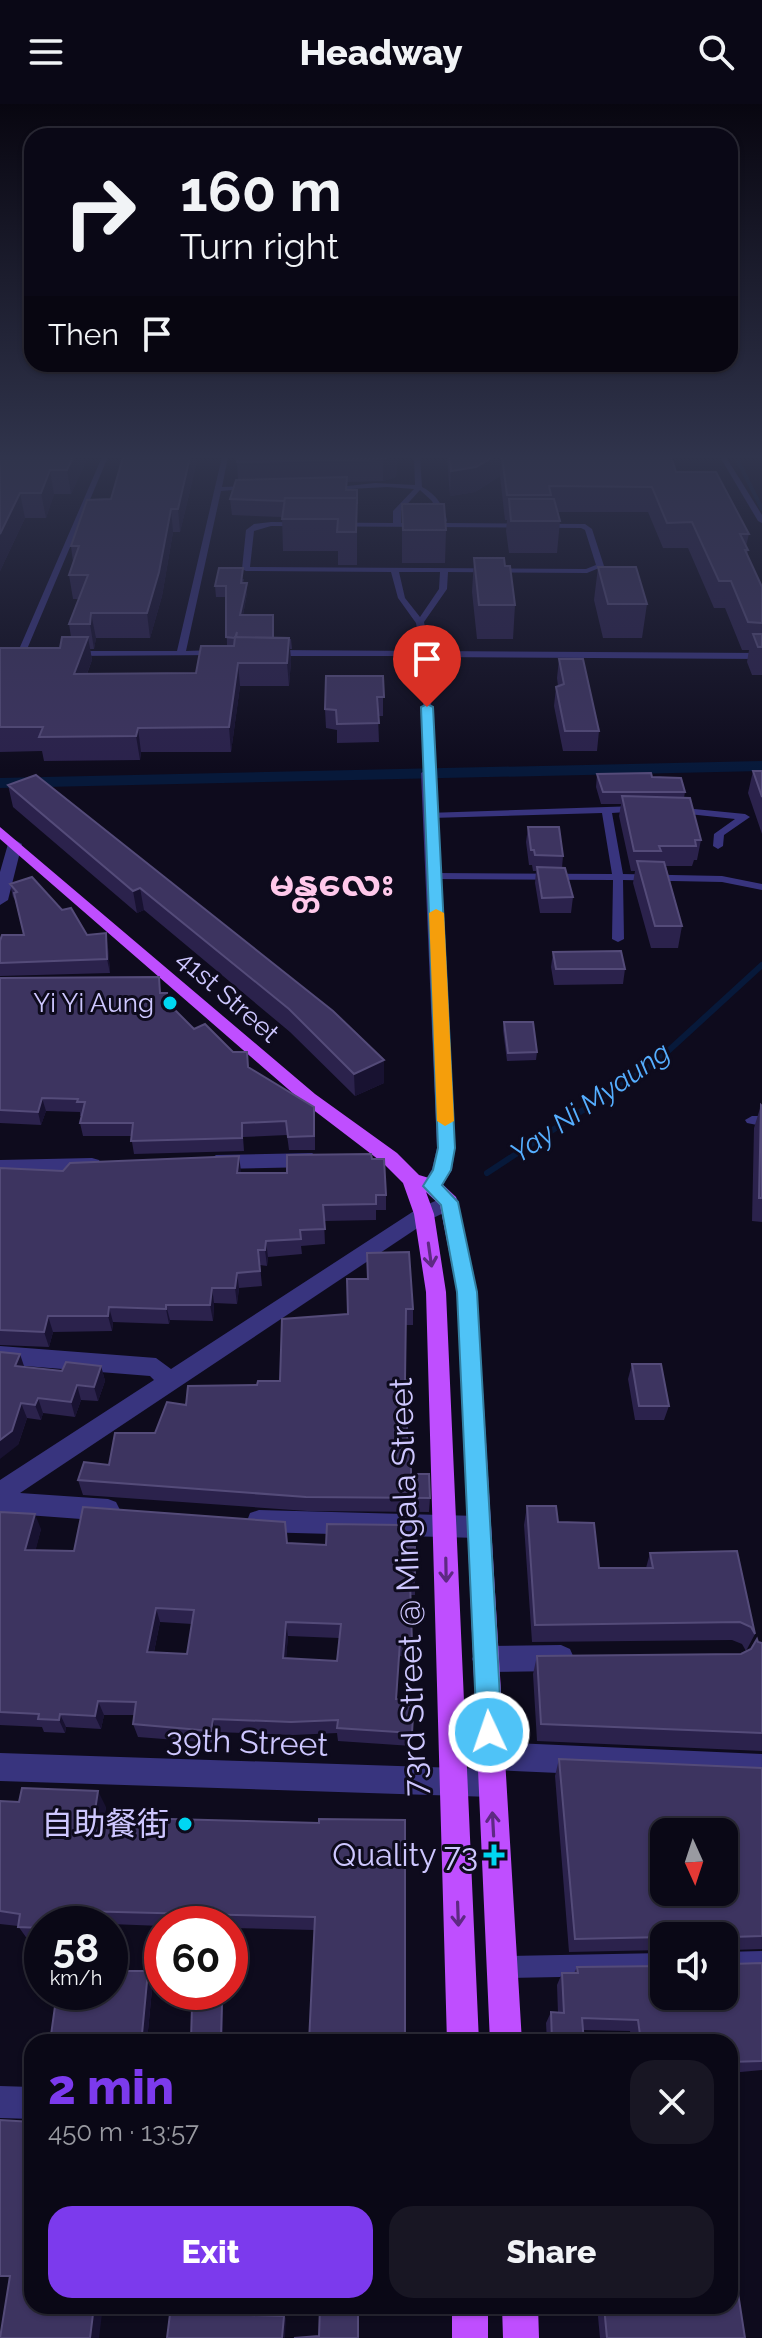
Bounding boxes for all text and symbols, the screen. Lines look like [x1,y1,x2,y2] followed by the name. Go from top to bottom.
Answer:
[24,30,68,74] icon: menu
[694,30,738,74] icon: search
[299,31,463,73] text: Headway
[180,158,342,224] text: 160 m
[48,160,152,264] icon: right
[180,225,339,267] text: Turn right
[135,312,179,356] icon: arrive
[48,317,119,352] text: Then
[393,625,461,707] pin
[405,637,449,681] icon: arrive
[269,862,395,913] district label: မန္တလေး
[171,944,285,1049] street label: 41st Street
[33,988,154,1018] place label: Yi Yi Aung
[161,994,179,1012] marker: Yi Yi Aung
[504,1035,676,1170] water label: Yay Ni Myaung
[423,1242,438,1267] one-way arrow
[382,1377,433,1797] street label: 73rd Street @ Mingala Street
[438,1556,454,1583] one-way arrow
[447,1690,531,1774] position arrow
[165,1720,329,1763] street label: 39th Street
[41,1805,169,1842] place label: 自助餐街
[485,1811,500,1838] one-way arrow
[176,1815,194,1833] marker: 自助餐街
[650,1818,738,1906] north arrow
[650,1818,738,2010] map controls
[332,1836,478,1873] place label: Quality 73
[485,1846,503,1864] marker: Quality 73
[450,1900,465,1927] one-way arrow
[144,1906,248,2010] speed limit sign: 60
[650,1922,738,2010] button: sound
[53,1924,99,1971] text: 58
[50,1966,102,1990] text: km/h
[48,2059,174,2115] text: 2 min
[630,2060,714,2144] button: close
[48,2117,199,2147] text: 450 m · 13:57
[48,2206,373,2298] button: Exit
[389,2206,714,2298] button: Share

